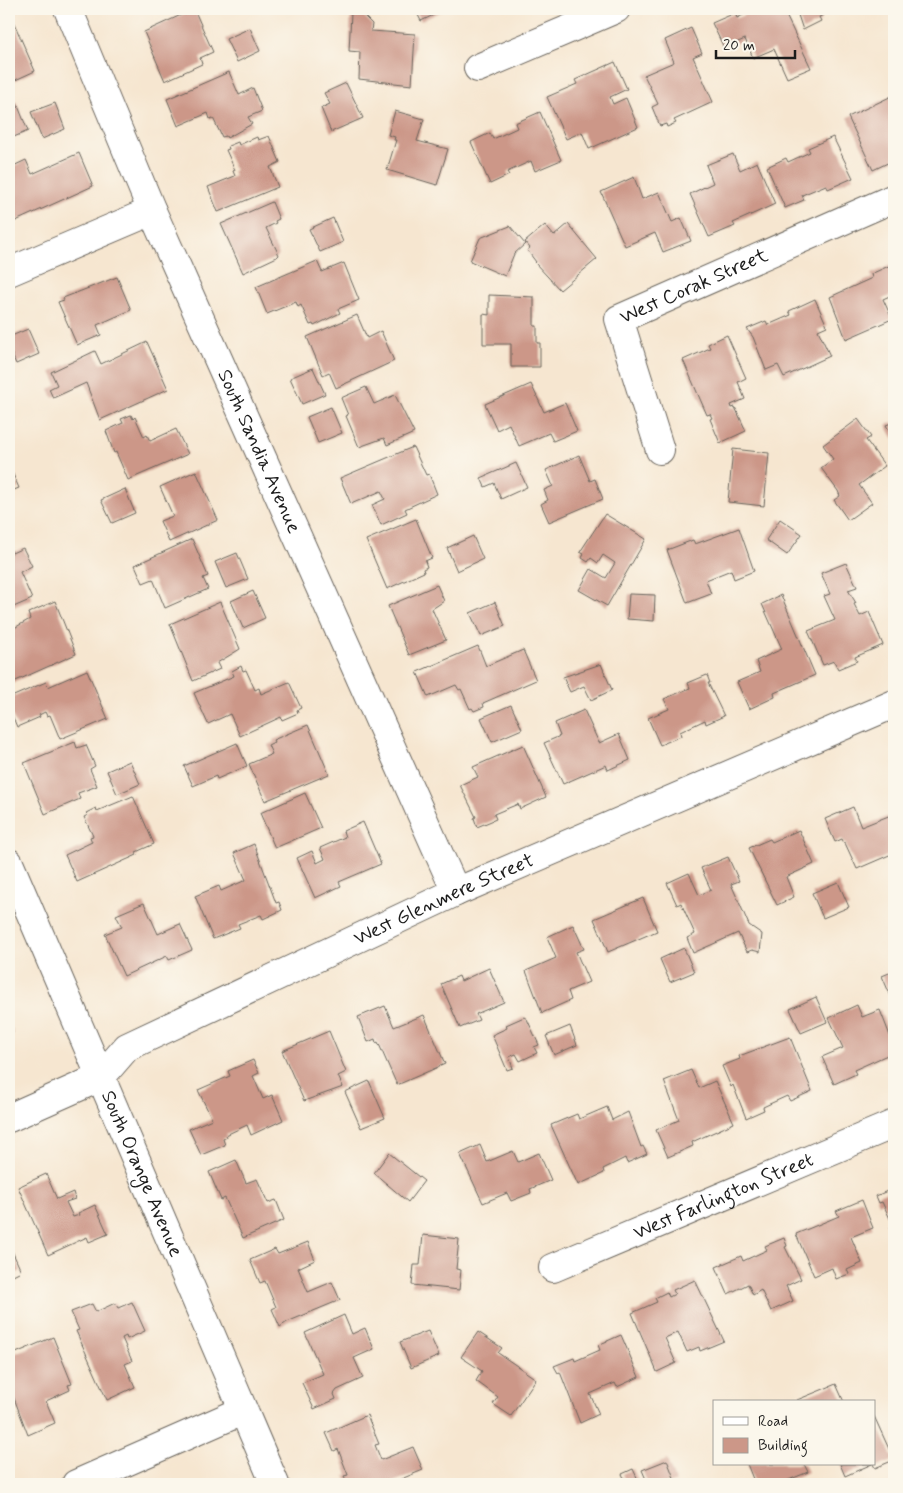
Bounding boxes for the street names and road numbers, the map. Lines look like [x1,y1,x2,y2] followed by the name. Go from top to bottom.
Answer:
[615,242,772,331] street label: West Corak Street
[211,365,308,538] street label: South Sandia Avenue
[349,847,538,952] street label: West Glenmere Street
[95,1086,190,1261] street label: South Orange Avenue
[629,1146,818,1246] street label: West Farlington Street

